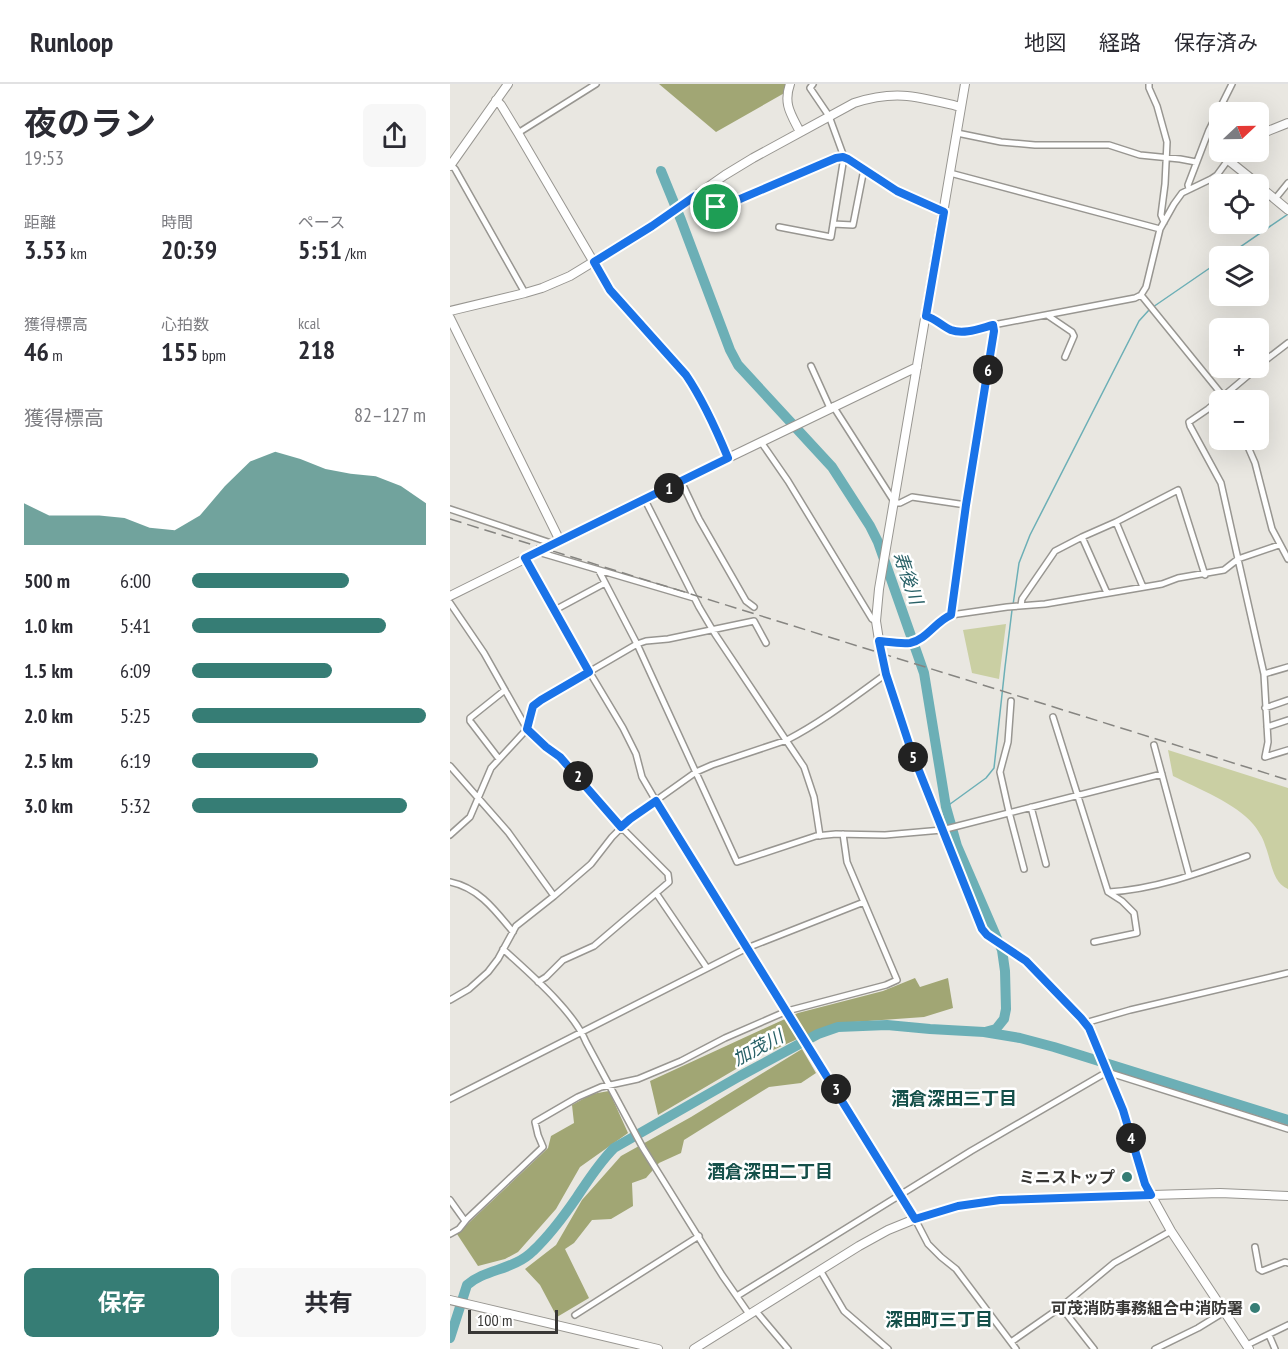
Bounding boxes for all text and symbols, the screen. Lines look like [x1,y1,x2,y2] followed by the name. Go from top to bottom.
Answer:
[30,23,113,60] text: Runloop
[1024,29,1066,56] text: 地図
[1099,29,1141,56] text: 経路
[1174,29,1258,56] text: 保存済み
[24,101,156,144] text: 夜のラン
[1209,102,1269,162] north arrow
[1209,102,1269,450] map controls
[363,104,426,167] button: share
[24,145,64,171] text: 19:53
[1209,174,1269,234] button: locate
[690,181,741,232] pin
[699,190,732,223] icon: arrive
[24,212,56,232] text: 距離
[161,212,193,232] text: 時間
[298,212,345,232] text: ペース
[24,233,67,266] text: 3.53
[161,233,217,266] text: 20:39
[298,233,342,266] text: 5:51
[67,243,87,263] text: km
[342,243,367,263] text: /km
[1209,246,1269,306] button: layers
[298,313,320,333] text: kcal
[24,314,88,334] text: 獲得標高
[161,314,209,334] text: 心拍数
[1209,318,1269,378] button: +
[298,333,335,366] text: 218
[24,335,49,368] text: 46
[161,335,198,368] text: 155
[49,345,63,365] text: m
[198,345,226,365] text: bpm
[973,355,1003,385] pin: 6
[984,360,992,380] text: 6
[1209,390,1269,450] button: −
[354,402,426,428] text: 82–127 m
[24,405,104,431] text: 獲得標高
[654,473,684,503] pin: 1
[665,478,673,498] text: 1
[889,549,929,609] water label: 寿後川
[24,568,70,594] text: 500 m
[120,568,151,594] text: 6:00
[24,613,73,639] text: 1.0 km
[120,613,151,639] text: 5:41
[24,658,73,684] text: 1.5 km
[120,658,151,684] text: 6:09
[24,703,73,729] text: 2.0 km
[120,703,151,729] text: 5:25
[898,742,928,772] pin: 5
[909,747,917,767] text: 5
[24,748,73,774] text: 2.5 km
[120,748,151,774] text: 6:19
[563,761,593,791] pin: 2
[574,766,582,786] text: 2
[24,793,73,819] text: 3.0 km
[120,793,151,819] text: 5:32
[729,1024,789,1070] water label: 加茂川
[821,1074,851,1104] pin: 3
[832,1079,840,1099] text: 3
[891,1087,1017,1110] district label: 酒倉深田三丁目
[1116,1123,1146,1153] pin: 4
[1127,1128,1135,1148] text: 4
[707,1160,833,1183] district label: 酒倉深田二丁目
[1019,1167,1115,1187] place label: ミニストップ
[1120,1170,1134,1184] marker: ミニストップ
[24,1268,219,1337] button: 保存
[231,1268,426,1337] button: 共有
[1051,1298,1243,1318] place label: 可茂消防事務組合中消防署
[1248,1301,1262,1315] marker: 可茂消防事務組合中消防署
[468,1307,558,1334] scale bar
[885,1308,993,1331] district label: 深田町三丁目
[477,1310,512,1330] text: 100 m

